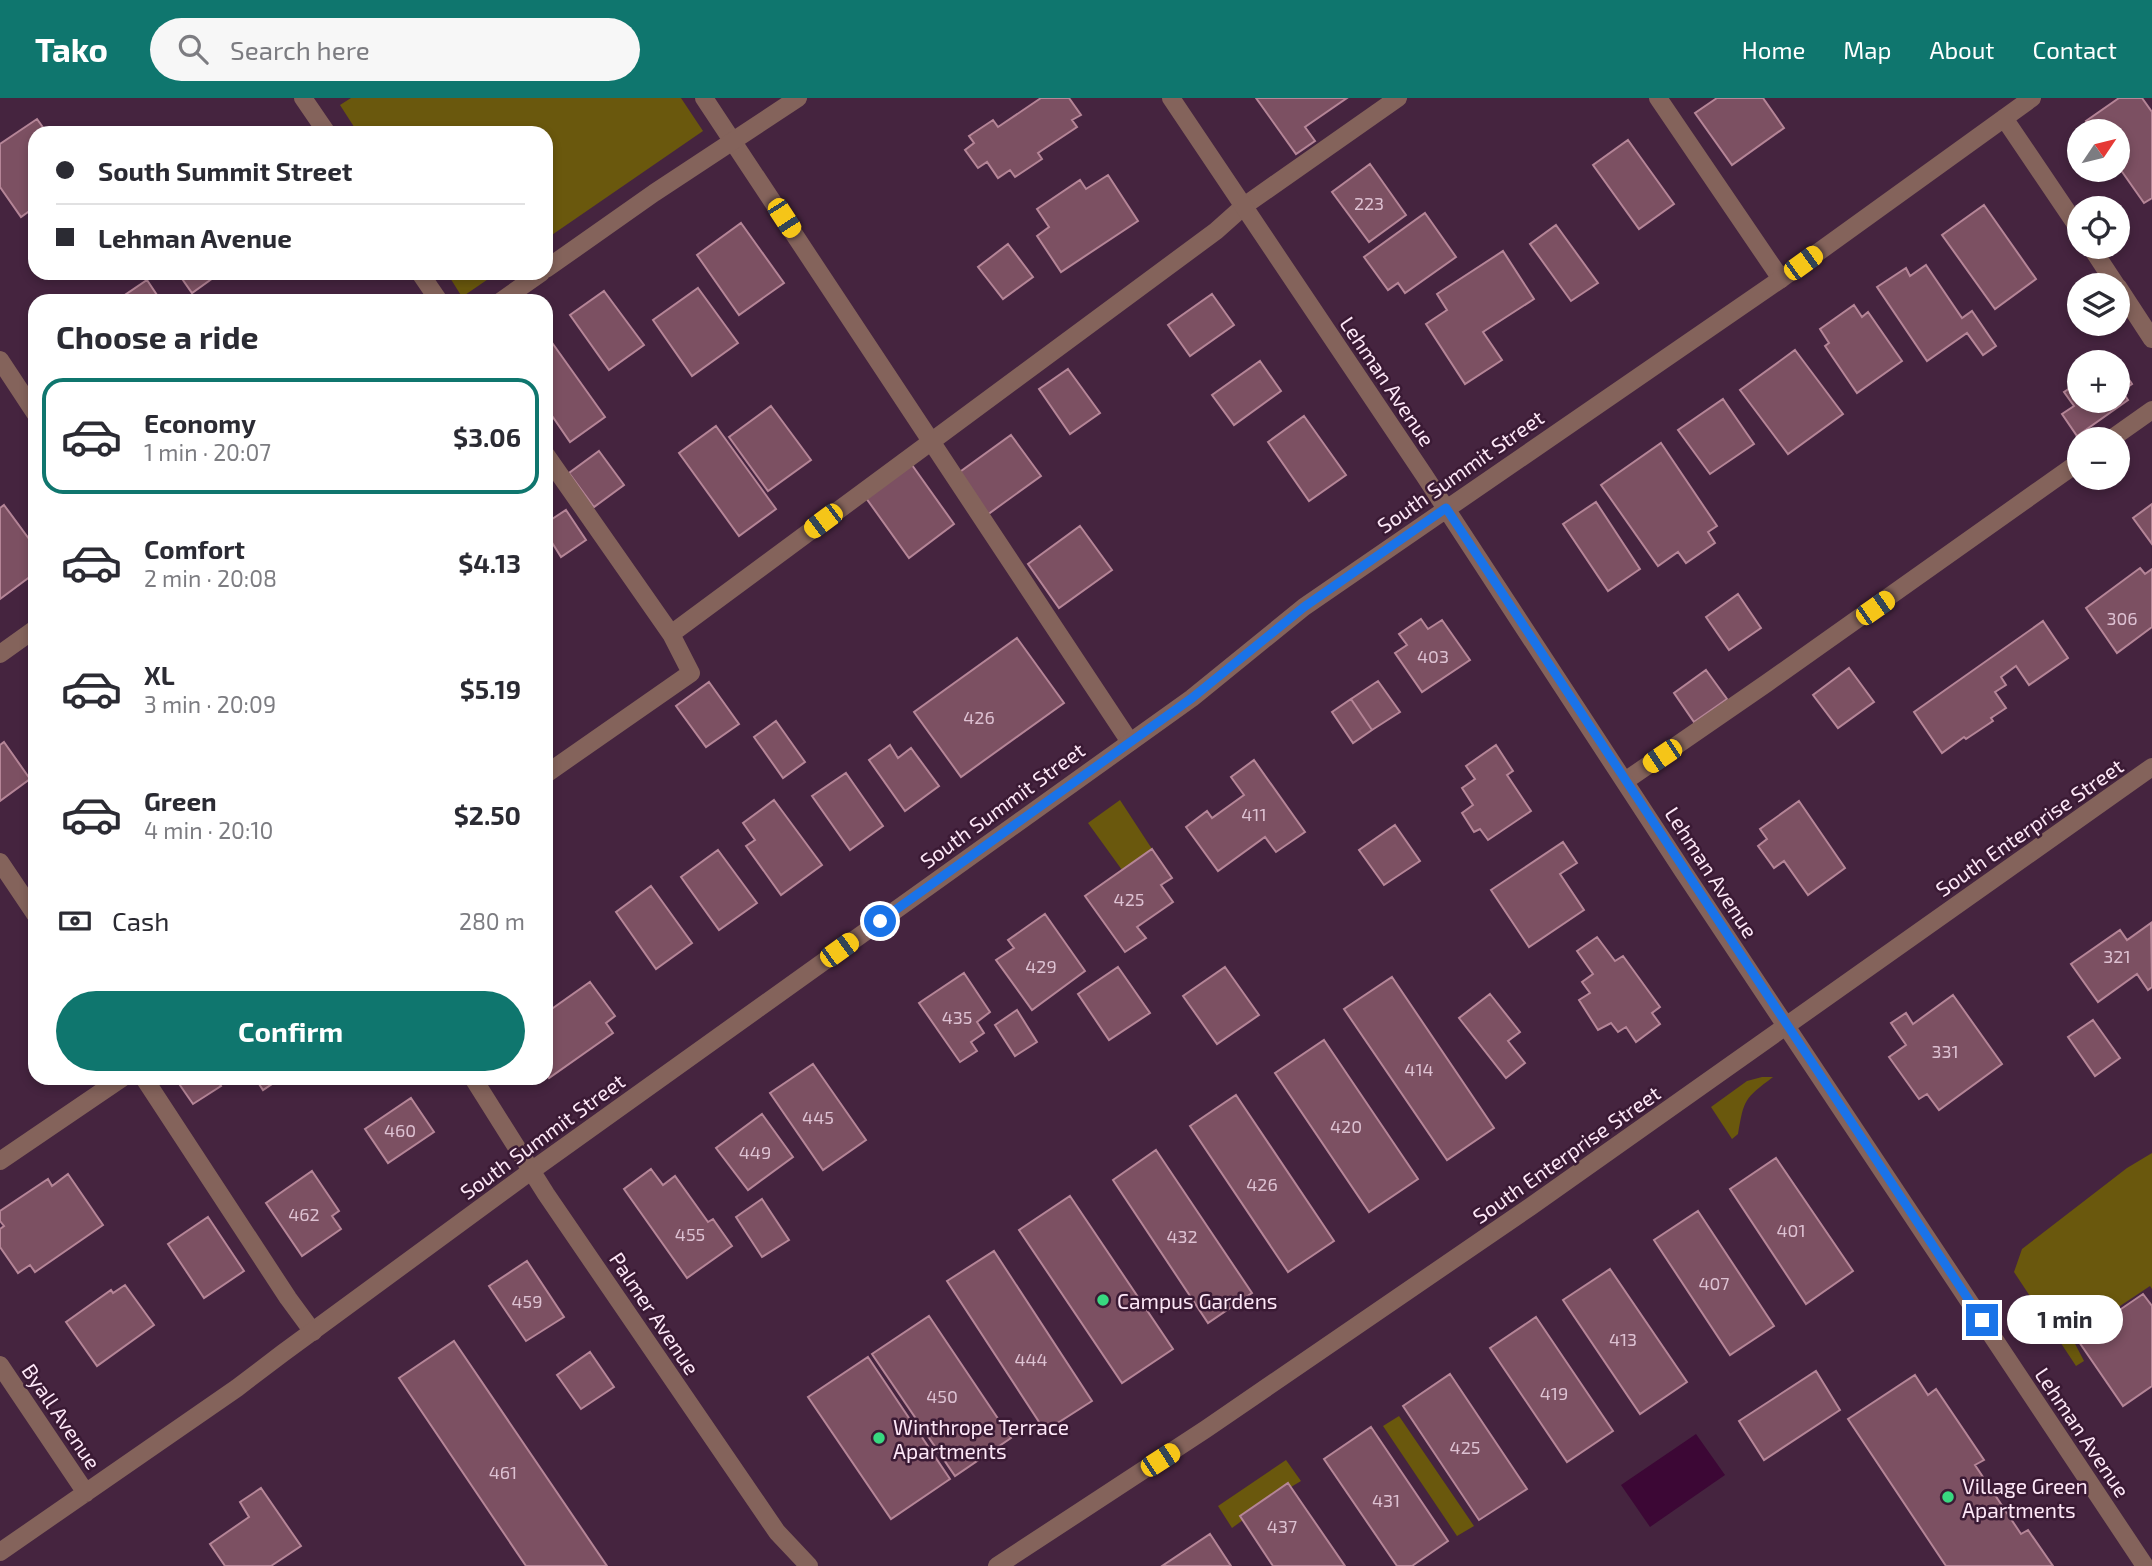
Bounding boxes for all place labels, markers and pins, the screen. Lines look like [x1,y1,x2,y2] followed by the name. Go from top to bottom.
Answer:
[1117,1288,1278,1313] place label: Campus Gardens
[1095,1292,1111,1308] marker: Campus Gardens
[893,1414,1069,1463] place label: Winthrope Terrace Apartments
[871,1430,887,1446] marker: Winthrope Terrace Apartments
[1962,1473,2088,1522] place label: Village Green Apartments
[1940,1489,1956,1505] marker: Village Green Apartments

